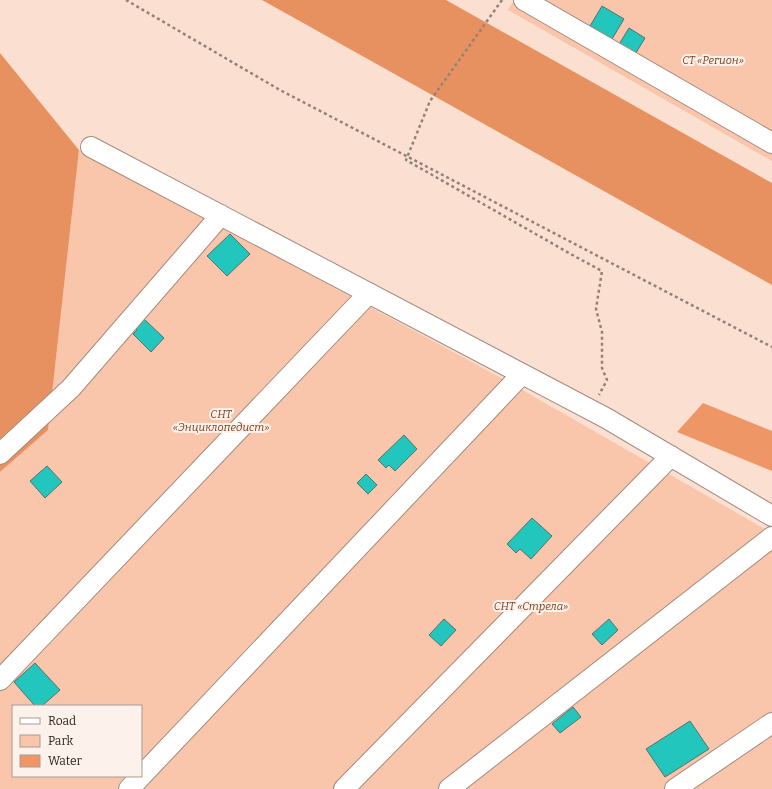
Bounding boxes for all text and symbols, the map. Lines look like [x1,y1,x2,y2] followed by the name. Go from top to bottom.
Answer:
[682,54,744,67] park label: СТ «Регион»
[173,408,269,434] park label: СНТ «Энциклопедист»
[494,600,568,613] park label: СНТ «Стрела»
[12,705,142,777] legend
[48,714,76,728] text: Road
[48,734,74,748] text: Park
[48,754,83,768] text: Water

